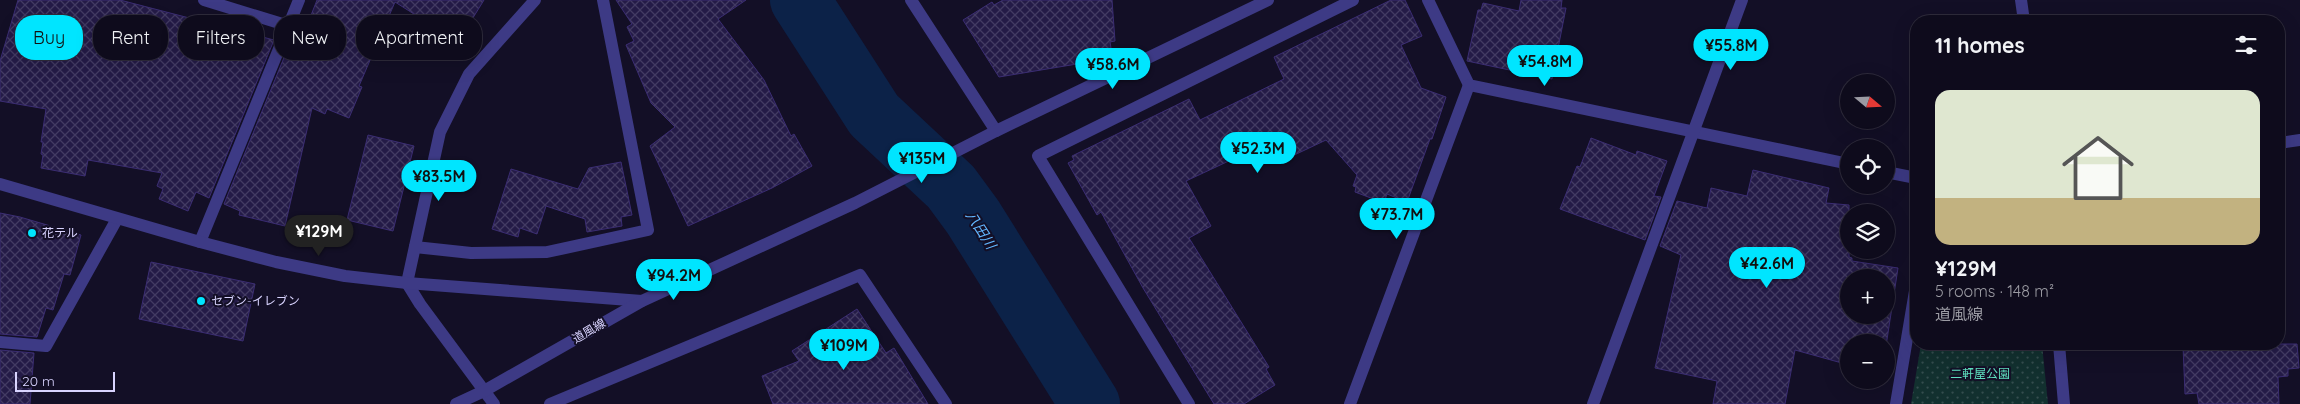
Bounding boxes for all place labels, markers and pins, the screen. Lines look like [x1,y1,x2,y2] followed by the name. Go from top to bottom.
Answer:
[1690,28,1772,71] pin: ¥55.8M
[1504,44,1586,87] pin: ¥54.8M
[1072,48,1154,90] pin: ¥58.6M
[1217,132,1299,174] pin: ¥52.3M
[887,142,957,184] pin: ¥135M
[398,160,480,202] pin: ¥83.5M
[1356,198,1438,240] pin: ¥73.7M
[284,214,354,257] pin: ¥129M
[42,225,78,240] place label: 花テル
[26,227,38,239] marker: 花テル
[1726,246,1808,289] pin: ¥42.6M
[633,258,715,301] pin: ¥94.2M
[211,293,300,308] place label: セブン-イレブン
[195,295,207,307] marker: セブン-イレブン
[809,328,879,371] pin: ¥109M

